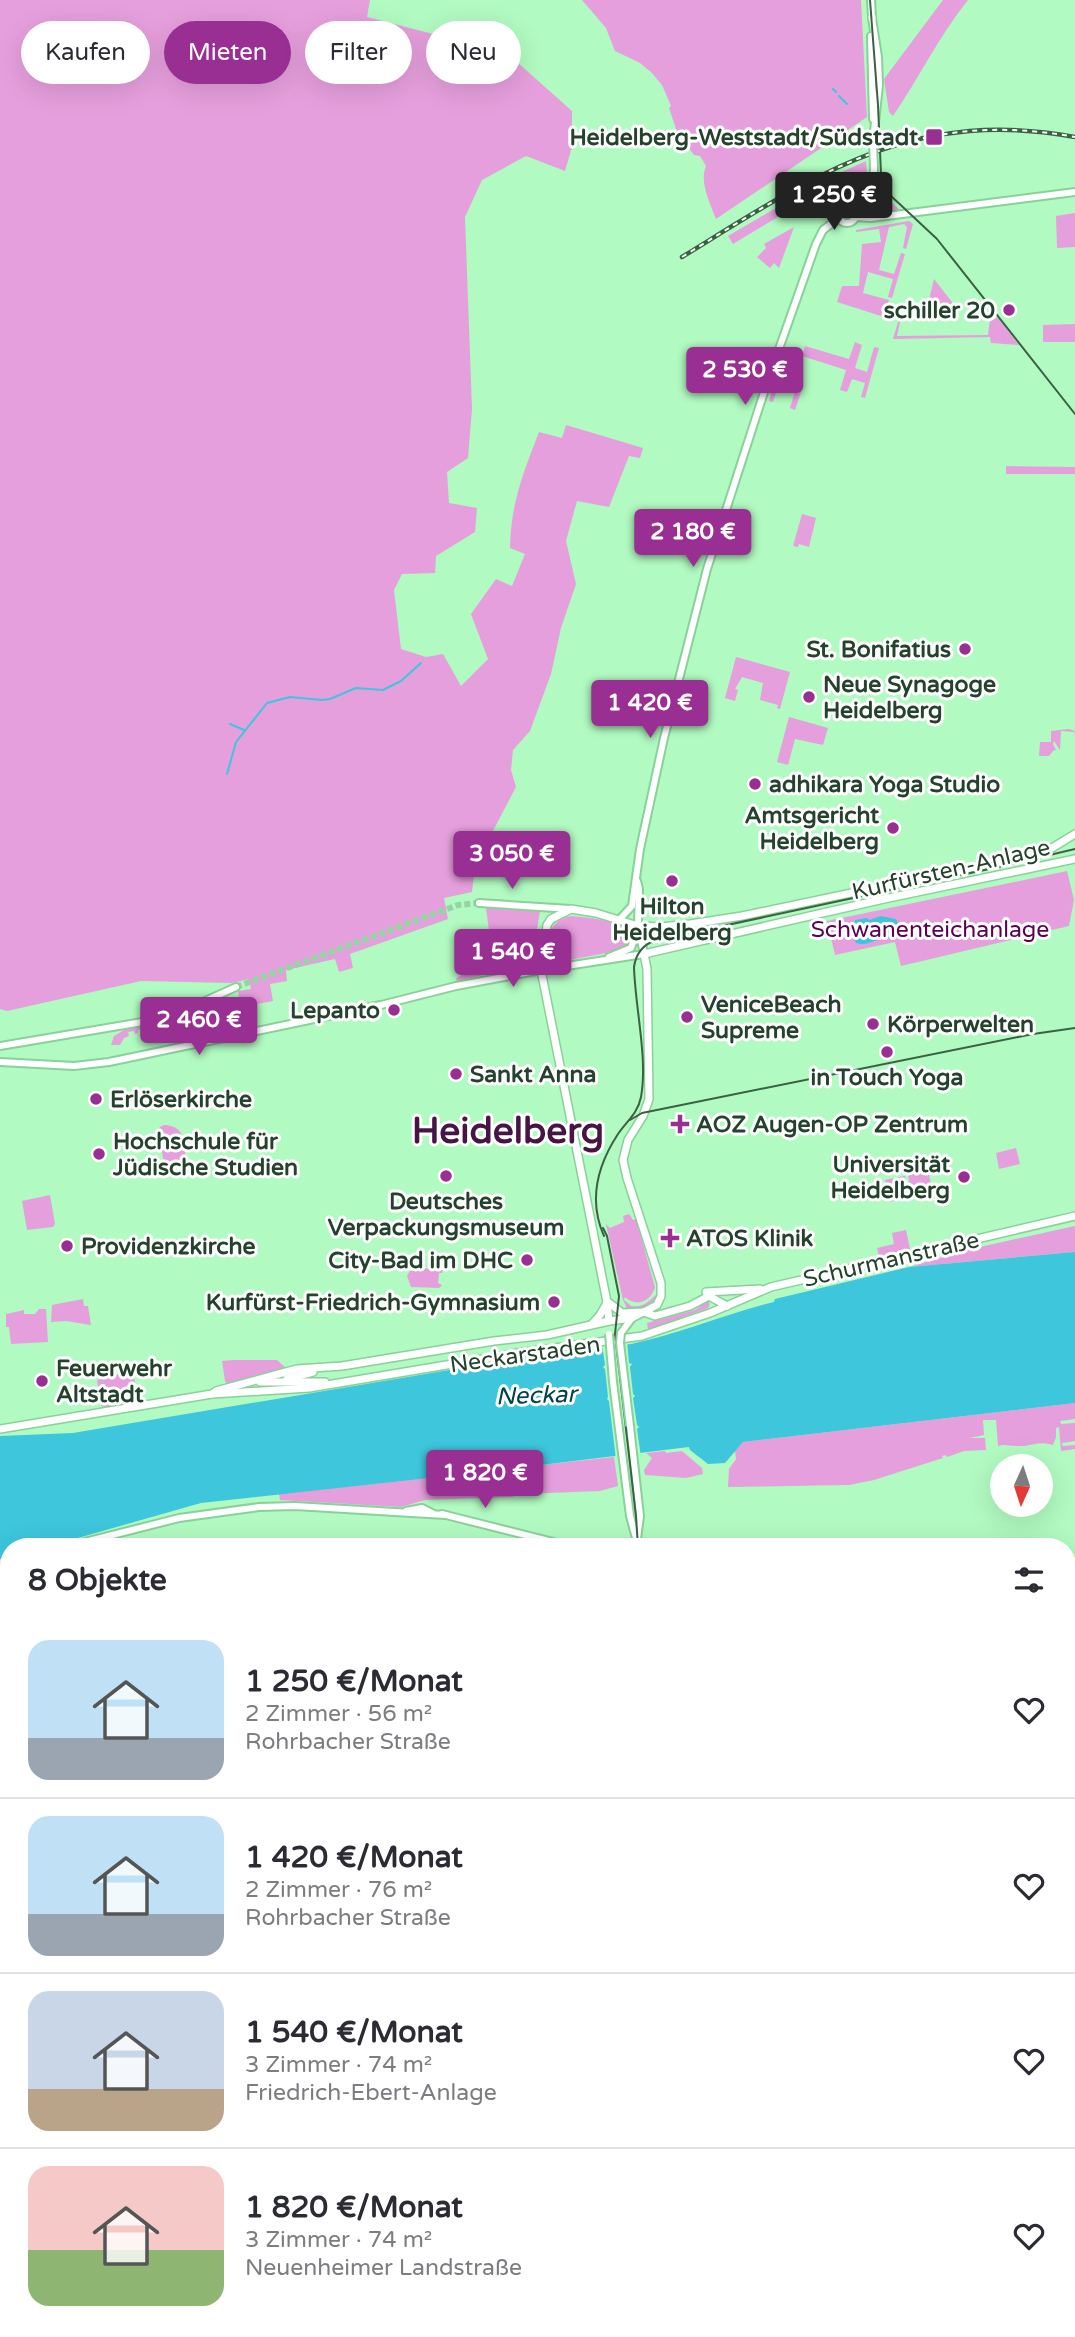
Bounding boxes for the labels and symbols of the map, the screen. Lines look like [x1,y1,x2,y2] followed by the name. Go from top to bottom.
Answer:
[570,124,918,152] place label: Heidelberg-Weststadt/Südstadt
[924,127,944,147] marker: Heidelberg-Weststadt/Südstadt
[769,173,899,232] pin: 1 250 €
[884,297,995,325] place label: schiller 20
[1001,302,1017,318] marker: schiller 20
[680,348,810,407] pin: 2 530 €
[628,510,758,569] pin: 2 180 €
[806,636,951,664] place label: St. Bonifatius
[957,641,973,657] marker: St. Bonifatius
[823,671,996,725] place label: Neue Synagoge Heidelberg
[585,680,715,740] pin: 1 420 €
[801,689,817,705] marker: Neue Synagoge Heidelberg
[769,771,1000,799] place label: adhikara Yoga Studio
[747,776,763,792] marker: adhikara Yoga Studio
[744,802,879,856] place label: Amtsgericht Heidelberg
[885,820,901,836] marker: Amtsgericht Heidelberg
[447,832,577,891] pin: 3 050 €
[849,834,1053,906] street label: Kurfürsten-Anlage
[664,873,680,889] marker: Hilton Heidelberg
[612,893,732,947] place label: Hilton Heidelberg
[811,916,1049,944] park label: Schwanenteichanlage
[448,930,578,989] pin: 1 540 €
[701,991,841,1045] place label: VeniceBeach Supreme
[290,997,380,1025] place label: Lepanto
[134,998,264,1057] pin: 2 460 €
[386,1002,402,1018] marker: Lepanto
[679,1009,695,1025] marker: VeniceBeach Supreme
[887,1011,1034,1039] place label: Körperwelten
[865,1016,881,1032] marker: Körperwelten
[879,1044,895,1060] marker: in Touch Yoga
[470,1061,596,1089] place label: Sankt Anna
[811,1064,963,1092] place label: in Touch Yoga
[448,1066,464,1082] marker: Sankt Anna
[110,1086,252,1114] place label: Erlöserkirche
[88,1091,104,1107] marker: Erlöserkirche
[412,1109,604,1154] district label: Heidelberg
[696,1111,968,1139] place label: AOZ Augen-OP Zentrum
[670,1114,690,1134] marker: AOZ Augen-OP Zentrum
[112,1128,298,1182] place label: Hochschule für Jüdische Studien
[91,1146,107,1162] marker: Hochschule für Jüdische Studien
[830,1151,950,1205] place label: Universität Heidelberg
[438,1168,454,1184] marker: Deutsches Verpackungsmuseum
[956,1169,972,1185] marker: Universität Heidelberg
[328,1188,564,1242] place label: Deutsches Verpackungsmuseum
[686,1225,814,1253] place label: ATOS Klinik
[801,1226,982,1294] street label: Schurmanstraße
[660,1228,680,1248] marker: ATOS Klinik
[81,1233,255,1261] place label: Providenzkirche
[59,1238,75,1254] marker: Providenzkirche
[328,1247,513,1275] place label: City-Bad im DHC
[519,1252,535,1268] marker: City-Bad im DHC
[206,1289,540,1317] place label: Kurfürst-Friedrich-Gymnasium
[546,1294,562,1310] marker: Kurfürst-Friedrich-Gymnasium
[448,1331,602,1379] street label: Neckarstaden
[56,1355,173,1409] place label: Feuerwehr Altstadt
[34,1373,50,1389] marker: Feuerwehr Altstadt
[495,1380,580,1411] water label: Neckar
[420,1450,550,1510] pin: 1 820 €
[990,1454,1054,1517] north arrow

